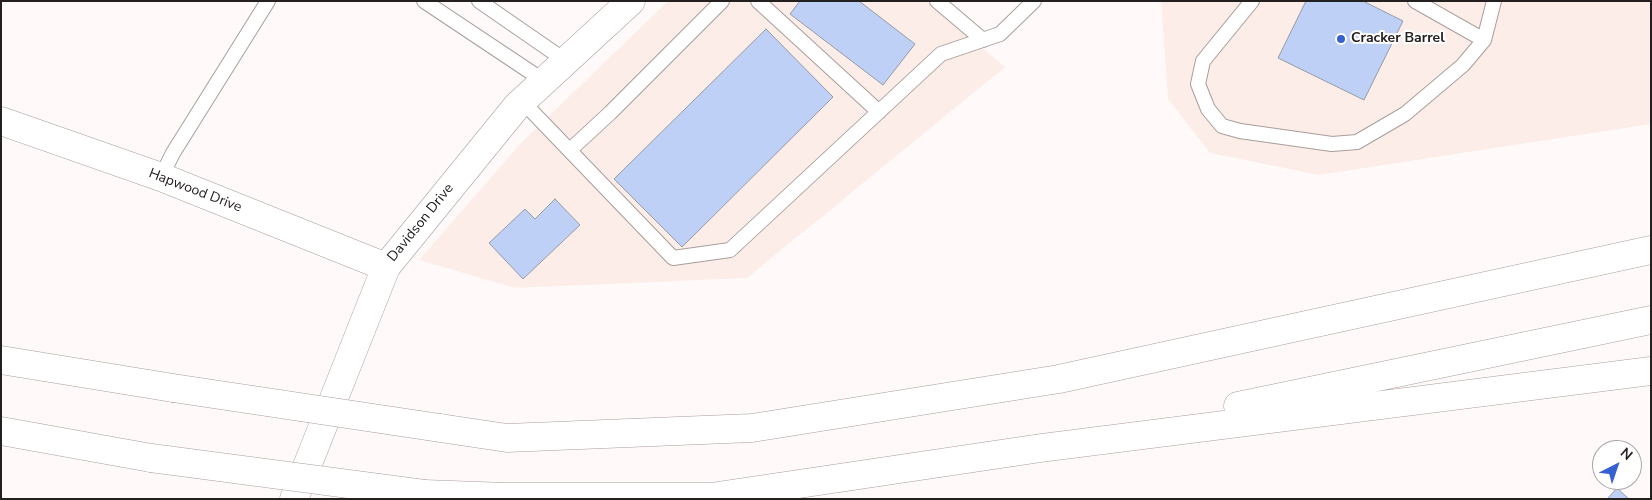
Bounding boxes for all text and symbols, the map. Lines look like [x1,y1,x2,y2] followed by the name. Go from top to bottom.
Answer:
[1351,31,1445,47] place label: Cracker Barrel
[1335,33,1347,45] marker: Cracker Barrel
[146,166,244,216] street label: Hapwood Drive
[384,181,458,265] street label: Davidson Drive
[1592,440,1642,490] north arrow
[1616,443,1637,465] text: N

